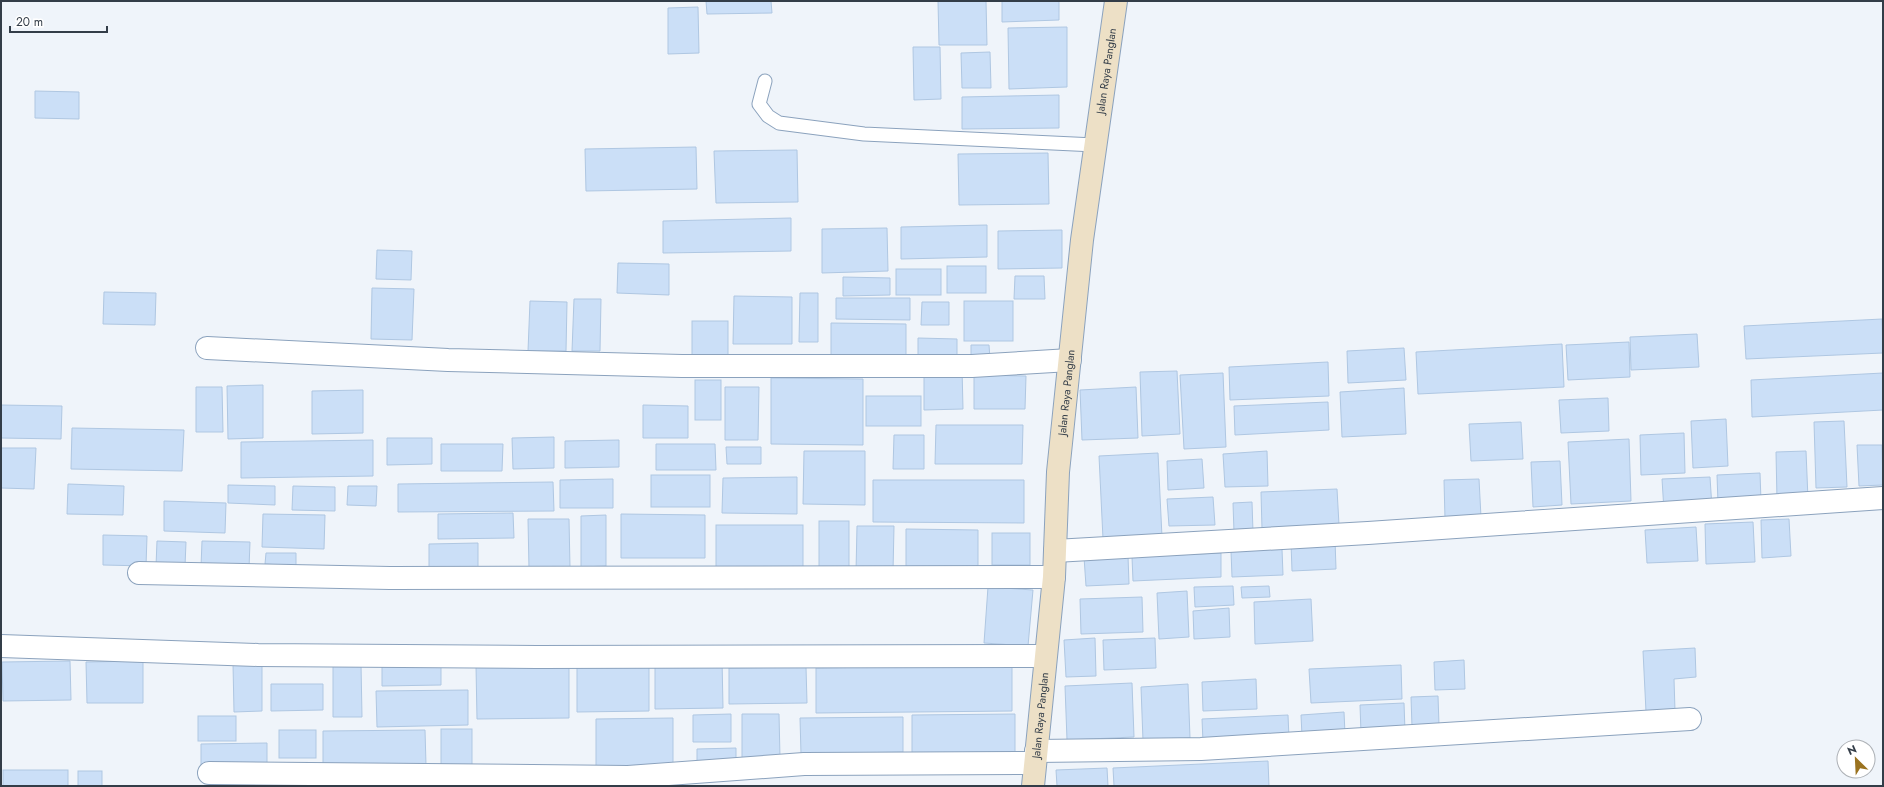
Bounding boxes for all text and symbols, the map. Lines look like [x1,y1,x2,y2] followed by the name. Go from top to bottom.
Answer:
[10,8,107,34] scale bar
[16,13,43,31] text: 20 m
[1092,27,1120,117] street label: Jalan Raya Panglan
[1054,349,1079,438] street label: Jalan Raya Panglan
[1028,672,1052,761] street label: Jalan Raya Panglan
[1836,739,1876,779] north arrow
[1845,741,1859,759] text: N

